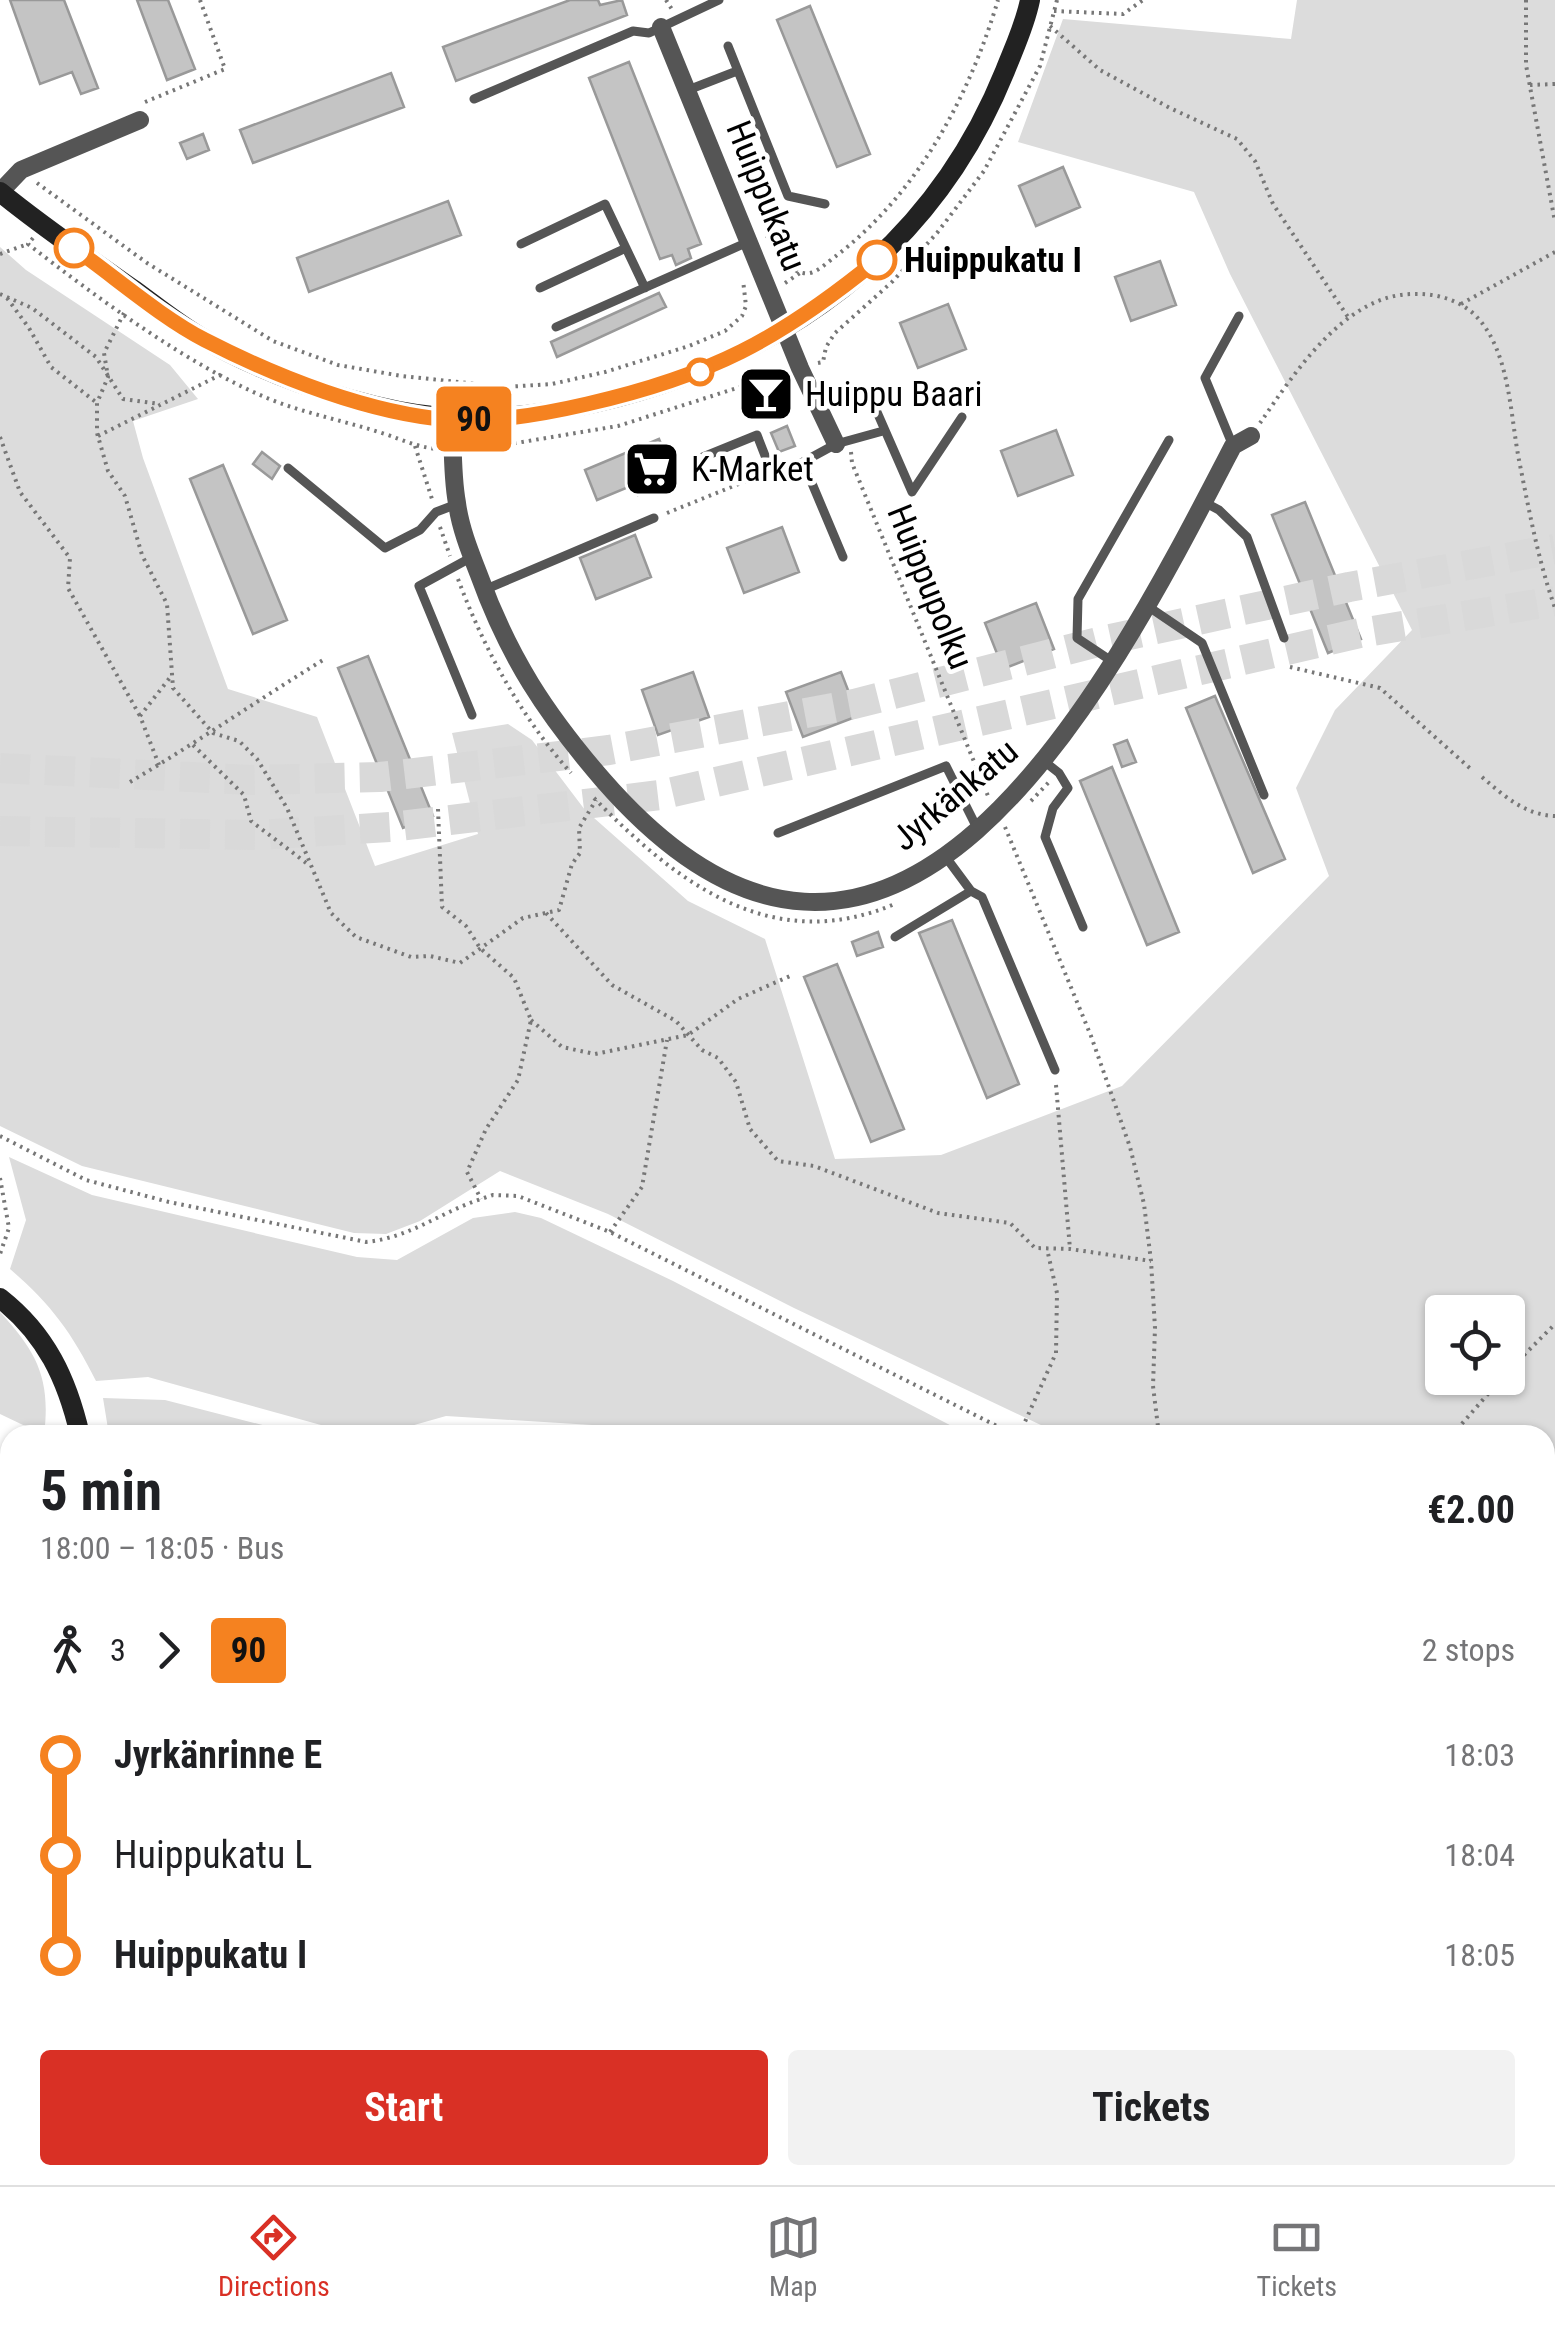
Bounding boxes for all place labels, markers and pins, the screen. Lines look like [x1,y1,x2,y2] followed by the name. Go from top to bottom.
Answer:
[55,229,93,267] unlabelled marker
[904,240,1082,281] place label: Huippukatu I
[858,241,896,279] marker: Huippukatu I
[687,359,713,385] unlabelled marker
[736,364,796,424] bar icon: Huippu Baari
[805,374,982,415] place label: Huippu Baari
[622,439,682,499] supermarket icon: K-Market
[691,449,814,490] place label: K-Market

